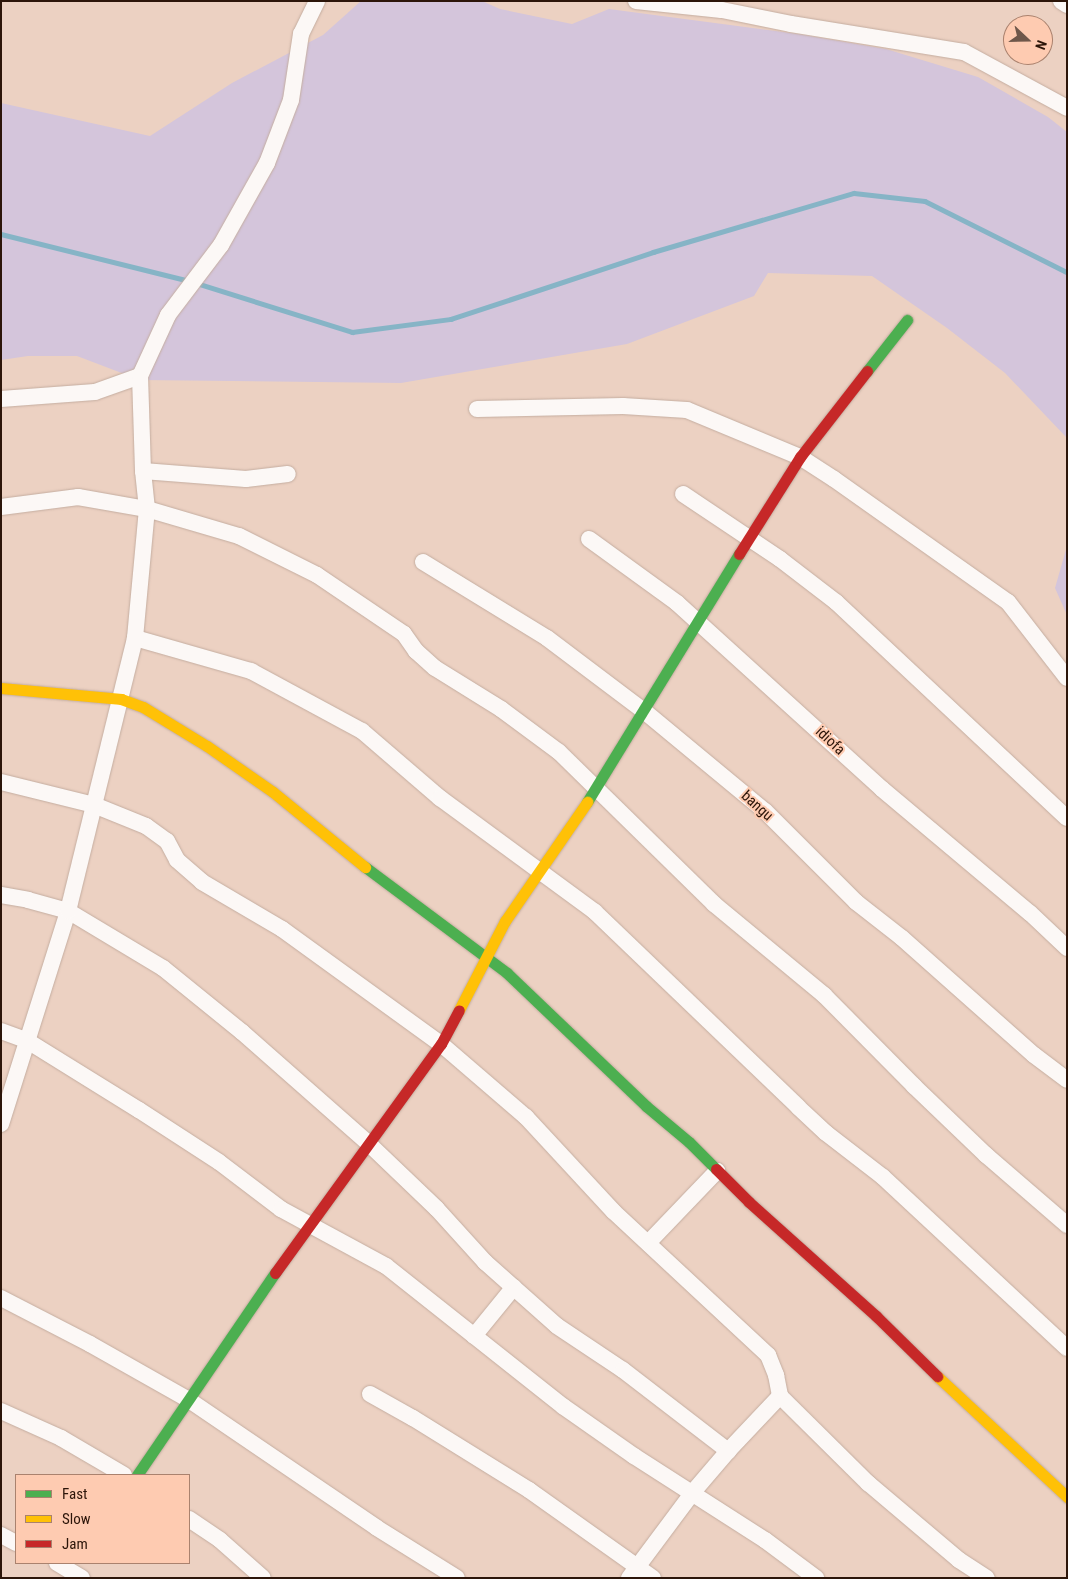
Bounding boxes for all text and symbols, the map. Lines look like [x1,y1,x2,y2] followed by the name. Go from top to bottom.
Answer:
[1003,15,1053,65] north arrow
[1032,38,1050,52] text: N
[812,723,848,759] street label: idiofa
[737,787,777,825] street label: bangu
[15,1474,190,1564] legend
[62,1485,87,1503] text: Fast
[62,1510,91,1528] text: Slow
[62,1535,88,1553] text: Jam

